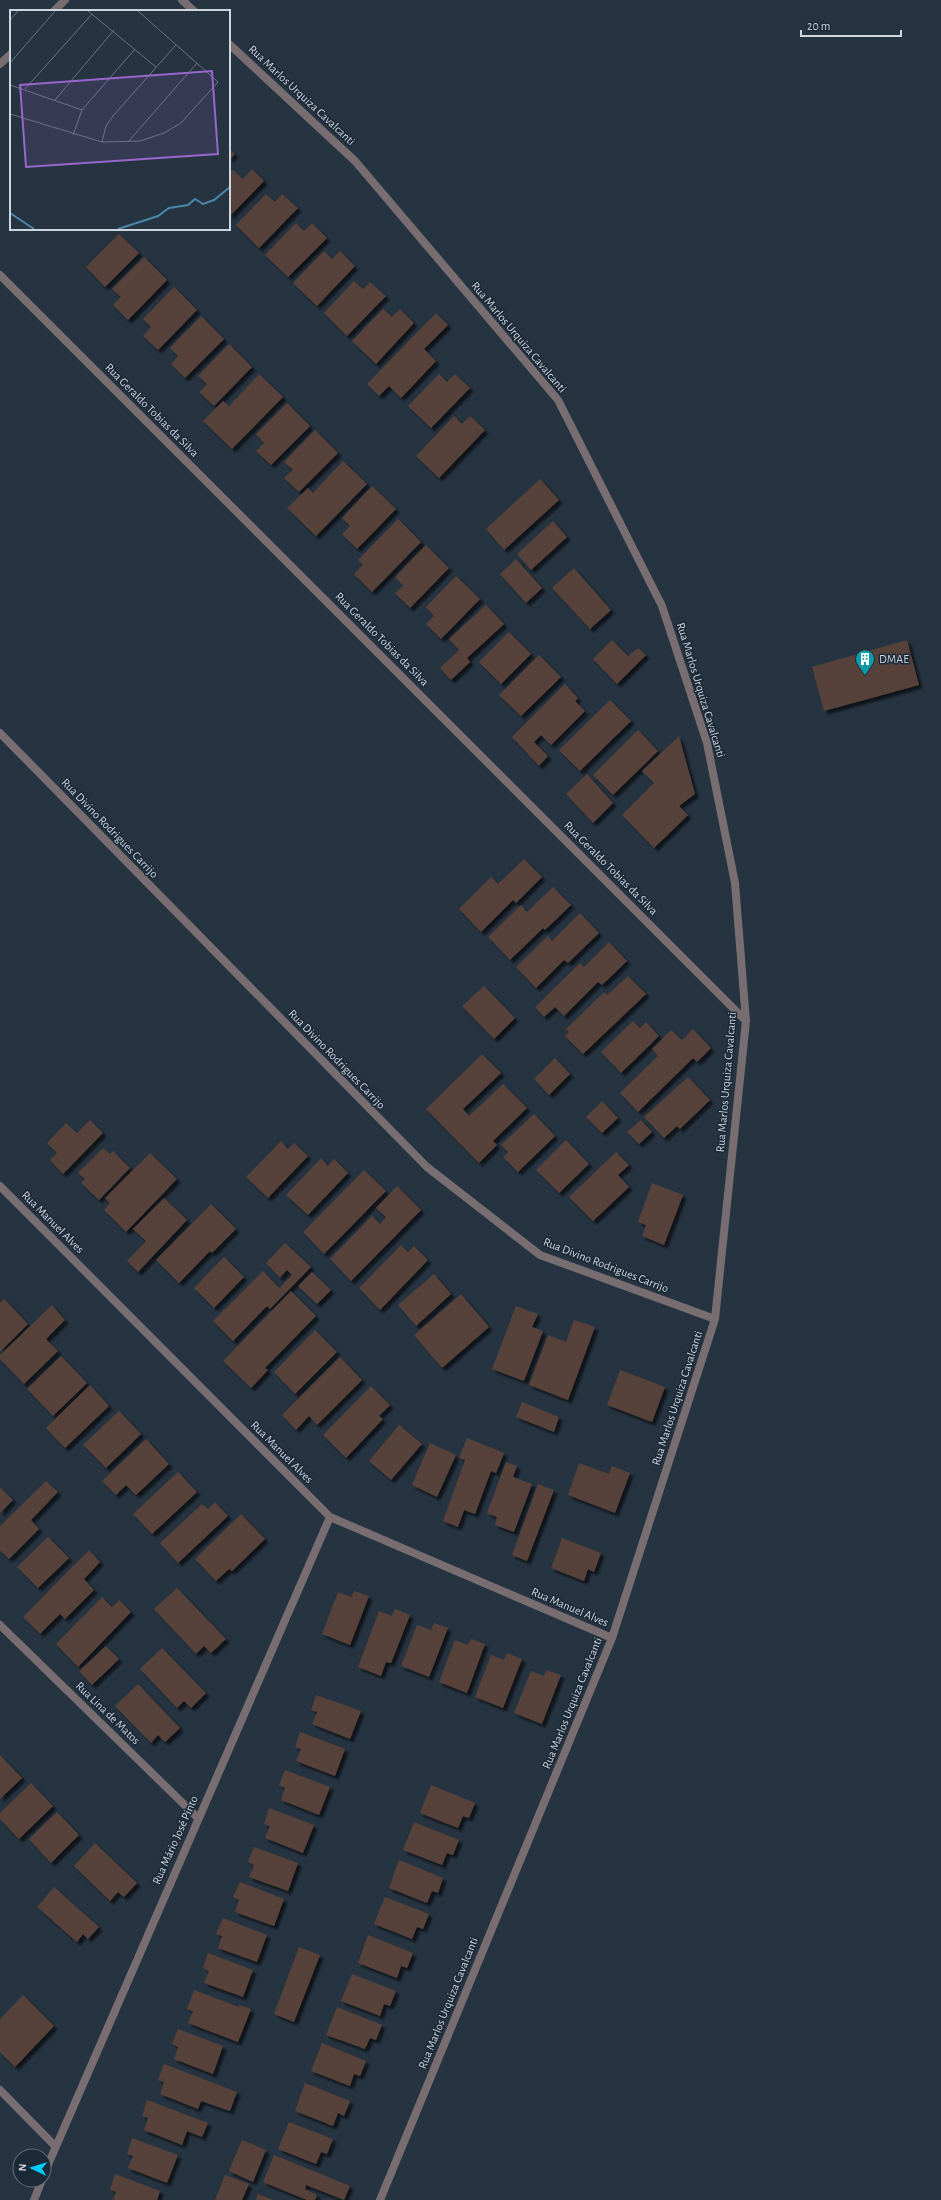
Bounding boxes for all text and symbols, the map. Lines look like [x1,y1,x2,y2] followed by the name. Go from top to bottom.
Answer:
[10,10,230,230] inset map
[801,12,901,38] scale bar
[807,20,830,32] text: 20 m
[246,43,358,147] street label: Rua Marlos Urquiza Cavalcanti
[469,279,569,395] street label: Rua Marlos Urquiza Cavalcanti
[103,361,201,459] street label: Rua Geraldo Tobias da Silva
[333,590,431,688] street label: Rua Geraldo Tobias da Silva
[675,621,727,759] street label: Rua Marlos Urquiza Cavalcanti
[854,648,876,676] building icon: DMAE
[879,653,909,665] place label: DMAE
[59,776,161,881] street label: Rua Divino Rodrigues Carrijo
[562,819,660,917] street label: Rua Geraldo Tobias da Silva
[286,1007,388,1112] street label: Rua Divino Rodrigues Carrijo
[714,1011,738,1153] street label: Rua Marlos Urquiza Cavalcanti
[20,1189,86,1255] street label: Rua Manuel Alves
[541,1236,670,1295] street label: Rua Divino Rodrigues Carrijo
[650,1329,704,1467] street label: Rua Marlos Urquiza Cavalcanti
[249,1419,315,1485] street label: Rua Manuel Alves
[530,1585,610,1629] street label: Rua Manuel Alves
[540,1636,604,1770] street label: Rua Marlos Urquiza Cavalcanti
[74,1679,142,1747] street label: Rua Lina de Matos
[150,1794,200,1886] street label: Rua Mário José Pinto
[416,1936,480,2070] street label: Rua Marlos Urquiza Cavalcanti
[12,2148,52,2188] north arrow
[17,2163,28,2172] text: N

